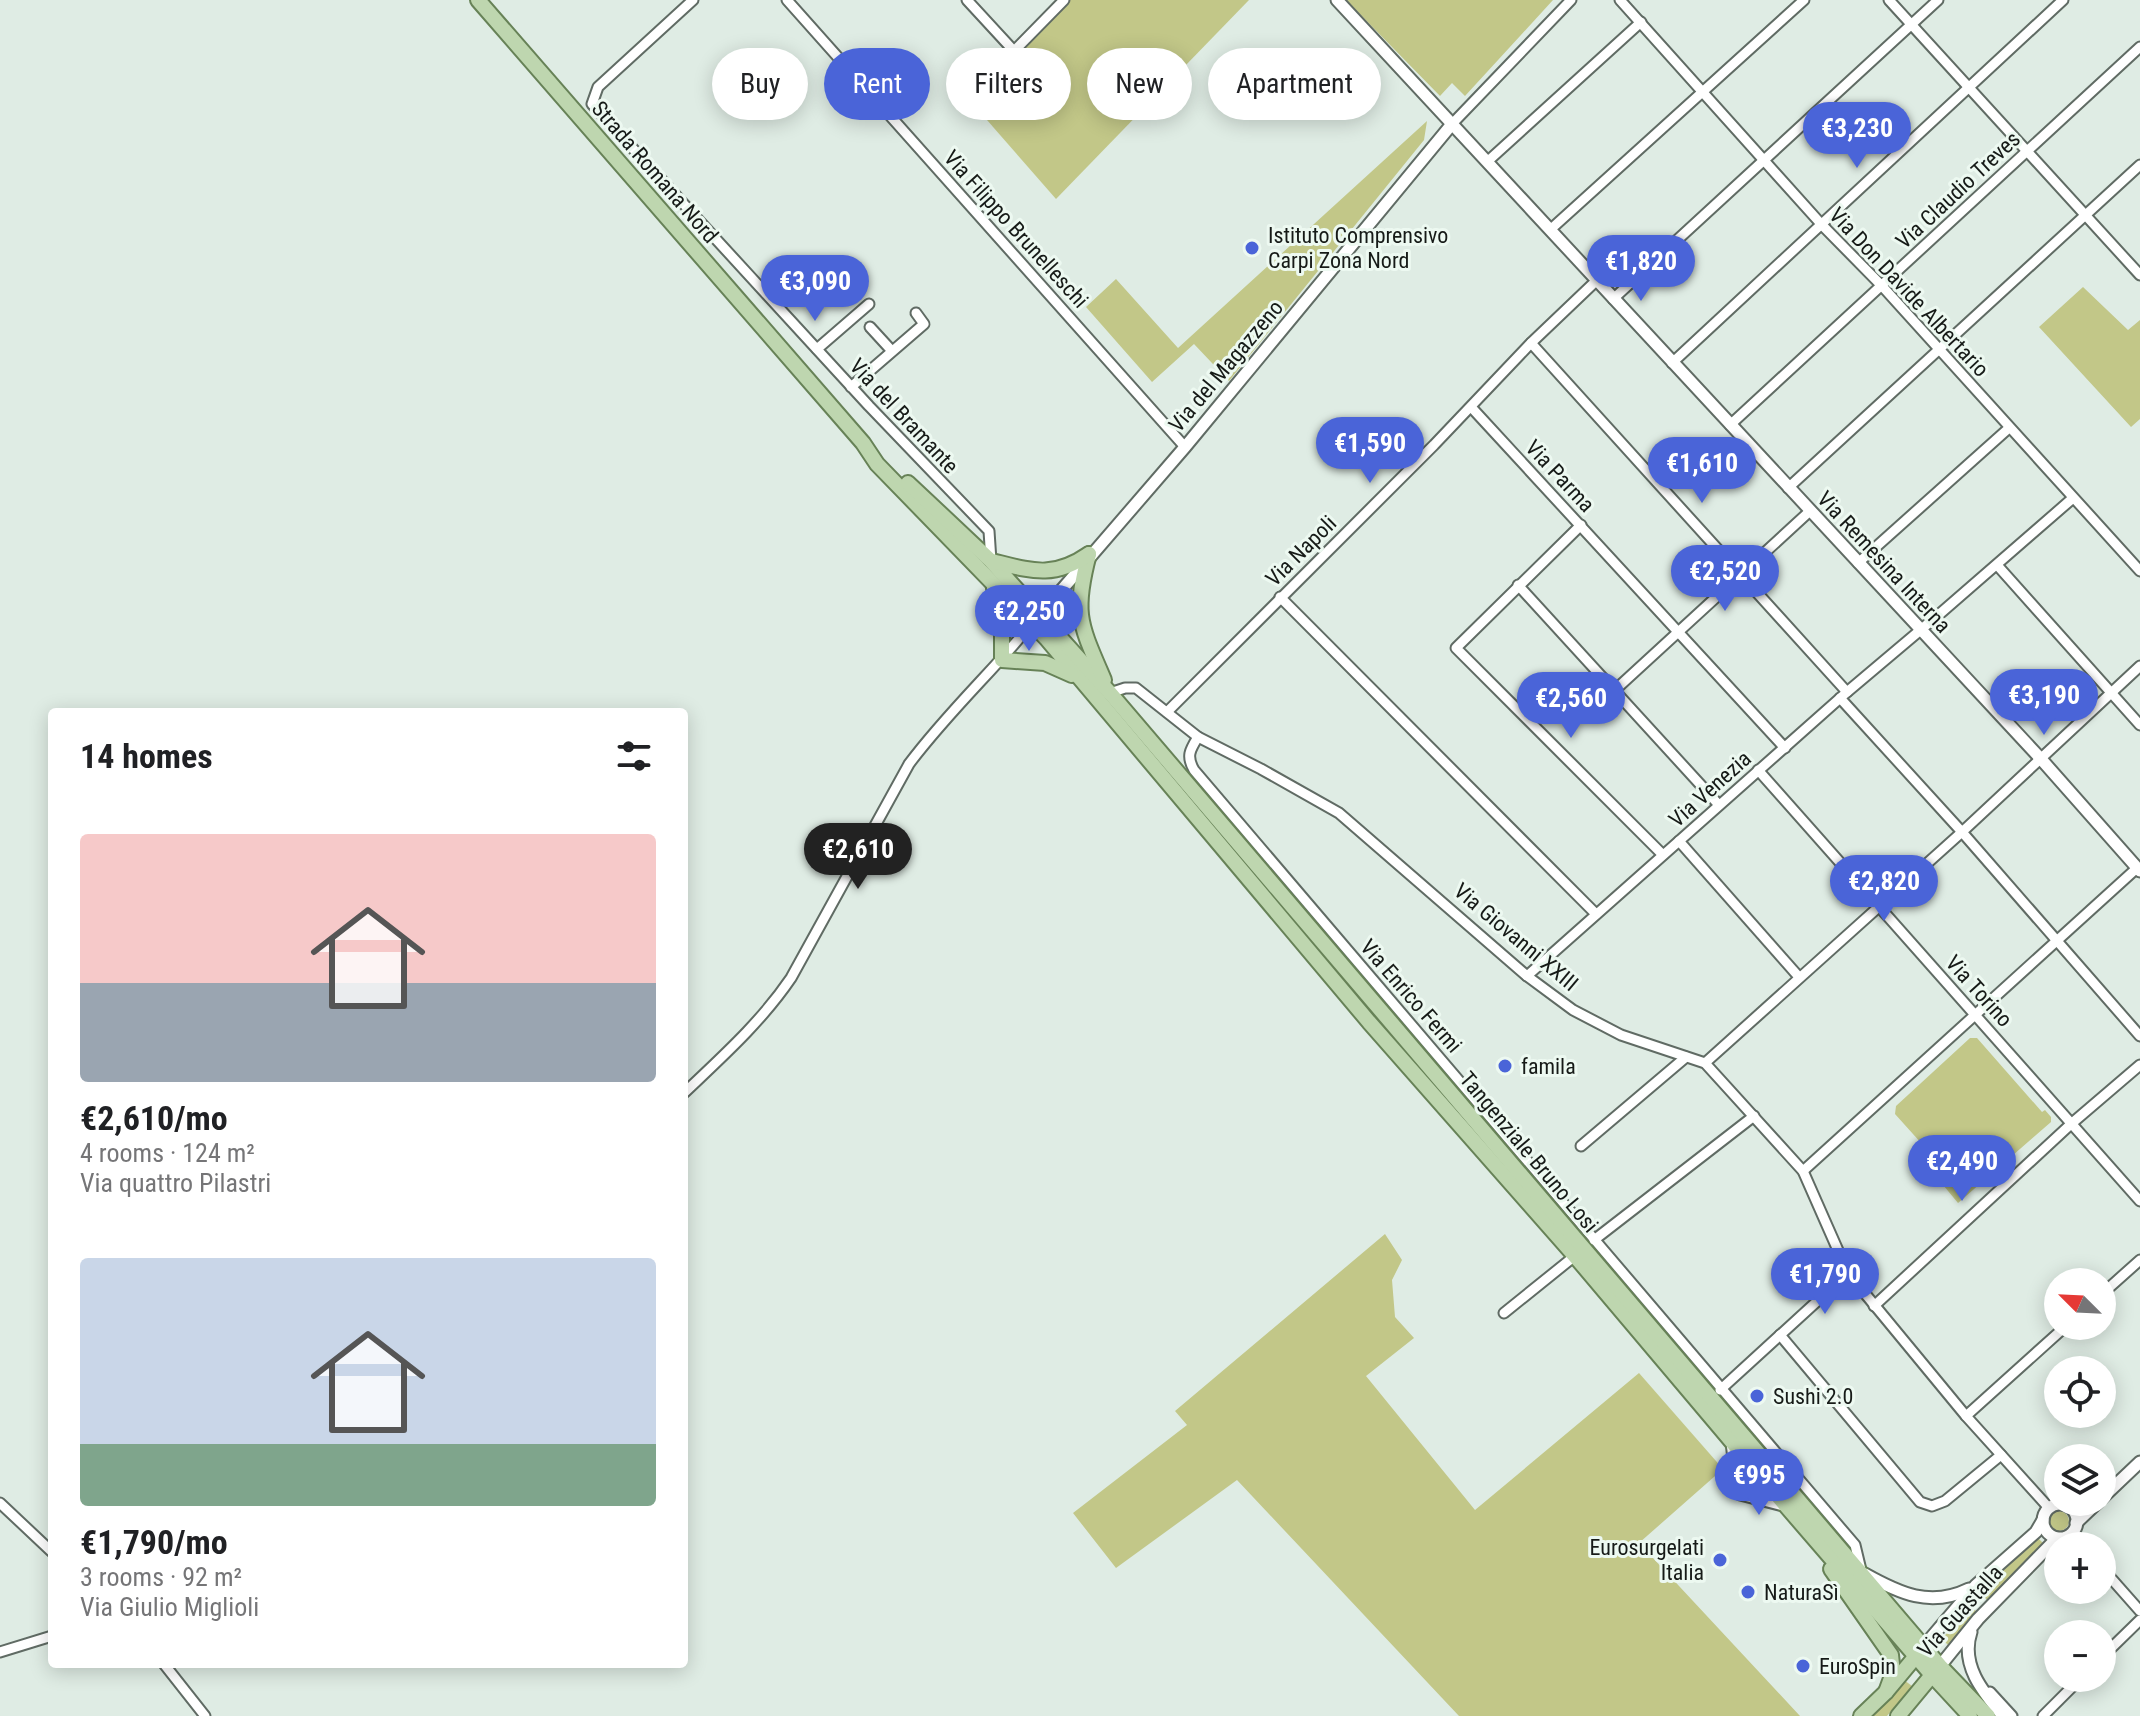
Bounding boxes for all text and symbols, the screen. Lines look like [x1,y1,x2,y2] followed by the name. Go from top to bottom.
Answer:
[712,48,808,120] chip: Buy
[824,48,930,120] chip: Rent
[946,48,1071,120] chip: Filters
[1087,48,1192,120] chip: New
[1208,48,1381,120] chip: Apartment
[587,96,723,248] street label: Strada Romana Nord
[1792,102,1922,170] pin: €3,230
[1821,113,1893,143] text: €3,230
[1891,126,2025,254] street label: Via Claudio Treves
[939,145,1093,313] street label: Via Filippo Brunelleschi
[1824,202,1994,382] street label: Via Don Davide Albertario
[1268,223,1448,273] place label: Istituto Comprensivo Carpi Zona Nord
[1576,235,1706,303] pin: €1,820
[1243,239,1261,257] marker: Istituto Comprensivo Carpi Zona Nord
[1605,246,1677,276] text: €1,820
[750,255,880,323] pin: €3,090
[779,266,851,296] text: €3,090
[1164,295,1288,437] street label: Via del Magazzeno
[844,353,964,479] street label: Via del Bramante
[1305,417,1435,485] pin: €1,590
[1334,428,1406,458] text: €1,590
[1520,435,1600,517] street label: Via Parma
[1637,437,1767,505] pin: €1,610
[1666,448,1738,478] text: €1,610
[1812,486,1956,638] street label: Via Remesina Interna
[1261,511,1341,591] street label: Via Napoli
[1660,545,1790,613] pin: €2,520
[1689,556,1761,586] text: €2,520
[964,585,1094,653] pin: €2,250
[993,596,1065,626] text: €2,250
[1979,669,2109,737] pin: €3,190
[1506,672,1636,740] pin: €2,560
[2008,680,2080,710] text: €3,190
[1535,683,1607,713] text: €2,560
[612,734,656,778] icon: filters
[80,736,213,776] text: 14 homes
[1664,746,1756,832] street label: Via Venezia
[793,823,923,891] pin: €2,610
[822,834,894,864] text: €2,610
[1819,855,1949,923] pin: €2,820
[1848,866,1920,896] text: €2,820
[1449,878,1583,996] street label: Via Giovanni XXIII
[296,886,440,1030] icon: home
[1355,934,1467,1058] street label: Via Enrico Fermi
[1940,950,2018,1032] street label: Via Torino
[1521,1054,1576,1079] place label: famila
[1496,1057,1514,1075] marker: famila
[1455,1067,1603,1237] street label: Tangenziale Bruno Losi
[80,1098,228,1138] text: €2,610/mo
[1897,1135,2027,1203] pin: €2,490
[80,1138,255,1168] text: 4 rooms · 124 m²
[1926,1146,1998,1176] text: €2,490
[80,1168,271,1198] text: Via quattro Pilastri
[1760,1248,1890,1316] pin: €1,790
[1789,1259,1861,1289] text: €1,790
[2044,1268,2116,1340] north arrow
[2044,1268,2116,1692] map controls
[296,1310,440,1454] icon: home
[2044,1356,2116,1428] button: locate
[1773,1384,1853,1409] place label: Sushi 2.0
[1748,1387,1766,1405] marker: Sushi 2.0
[2044,1444,2116,1516] button: layers
[1712,1449,1806,1517] pin: €995
[1733,1460,1785,1490] text: €995
[80,1522,228,1562] text: €1,790/mo
[2044,1532,2116,1604] button: +
[1590,1535,1704,1585] place label: Eurosurgelati Italia
[1711,1551,1729,1569] marker: Eurosurgelati Italia
[1912,1560,2008,1662] street label: Via Guastalla
[80,1562,242,1592] text: 3 rooms · 92 m²
[1764,1580,1839,1605] place label: NaturaSì
[1739,1583,1757,1601] marker: NaturaSì
[80,1592,259,1622] text: Via Giulio Miglioli
[2044,1620,2116,1692] button: −
[1819,1654,1896,1679] place label: EuroSpin
[1794,1657,1812,1675] marker: EuroSpin

